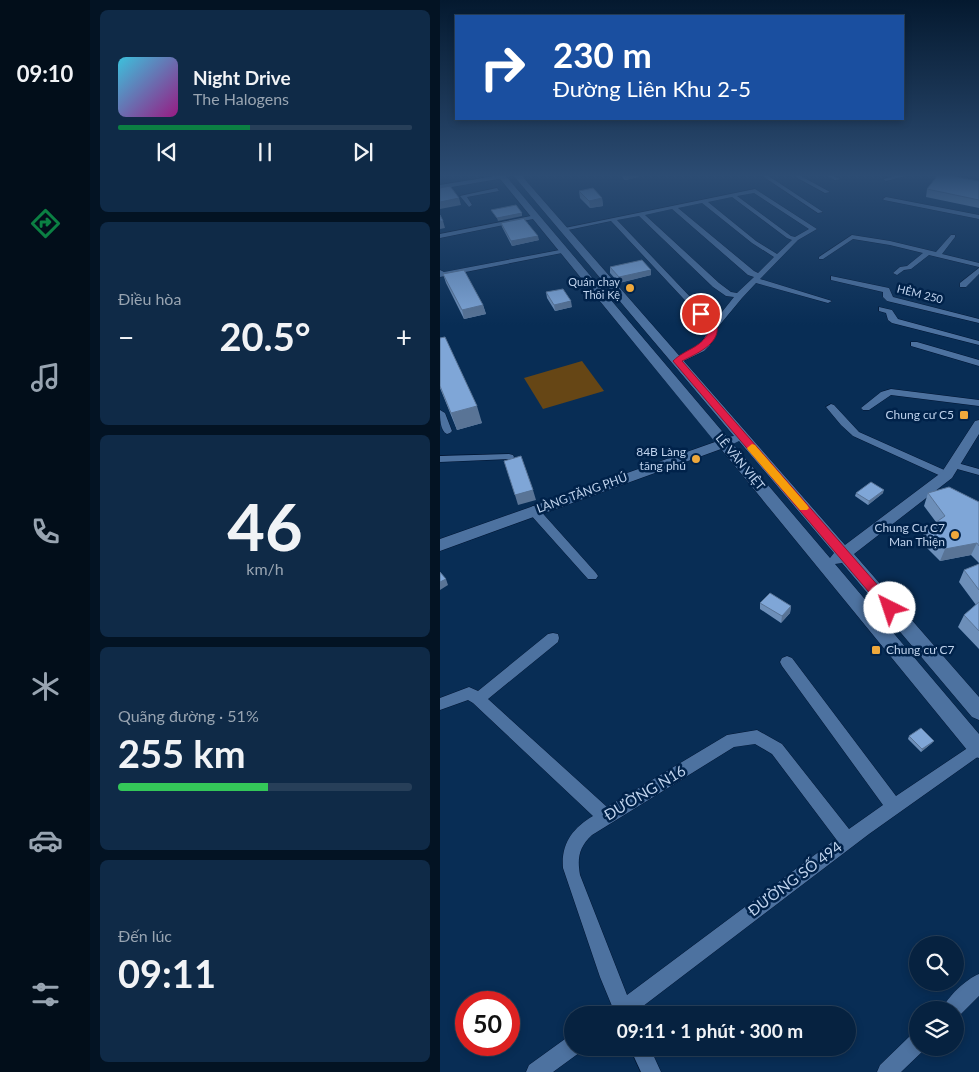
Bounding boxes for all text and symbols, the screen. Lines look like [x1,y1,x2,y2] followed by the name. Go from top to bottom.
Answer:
[553,33,652,75] text: 230 m
[470,35,535,100] icon: right
[17,60,73,87] text: 09:10
[193,66,291,89] text: Night Drive
[553,75,751,102] text: Đường Liên Khu 2-5
[193,89,289,108] text: The Halogens
[153,138,181,166] icon: previous
[251,138,279,166] icon: pause
[349,138,377,166] icon: next
[28,206,63,241] icon: directions
[568,275,620,301] place label: Quán chay Thôi Kệ
[624,282,636,294] marker: Quán chay Thôi Kệ
[896,282,945,306] street label: HẺM 250
[118,289,181,308] text: Điều hòa
[680,293,722,335] pin
[687,300,715,328] icon: arrive
[220,313,310,359] text: 20.5°
[118,320,134,354] text: −
[396,320,412,354] text: +
[28,360,63,395] icon: music
[886,407,954,422] place label: Chung cư C5
[958,409,970,421] marker: Chung cư C5
[713,431,768,493] street label: LÊ VĂN VIỆT
[636,444,686,473] place label: 84B Làng tăng phú
[690,453,702,465] marker: 84B Làng tăng phú
[534,469,629,516] street label: LÀNG TĂNG PHÚ
[227,487,303,565] text: 46
[28,514,63,549] icon: phone
[874,520,945,549] place label: Chung Cư C7 Man Thiện
[949,529,961,541] marker: Chung Cư C7 Man Thiện
[246,559,284,578] text: km/h
[863,581,915,633] position arrow
[886,642,954,657] place label: Chung cư C7
[870,644,882,656] marker: Chung cư C7
[28,669,63,704] icon: climate
[118,706,259,725] text: Quãng đường · 51%
[118,730,246,776] text: 255 km
[601,761,689,823] street label: ĐƯỜNG N16
[28,823,63,858] icon: car
[743,836,845,919] street label: ĐƯỜNG SỐ 494
[118,926,172,945] text: Đến lúc
[909,936,964,1056] map controls
[909,936,964,991] button: search
[118,950,216,996] text: 09:11
[28,977,63,1012] icon: filters
[455,991,520,1056] speed limit sign: 50
[909,1001,964,1056] button: layers
[617,1019,803,1042] text: 09:11 · 1 phút · 300 m

